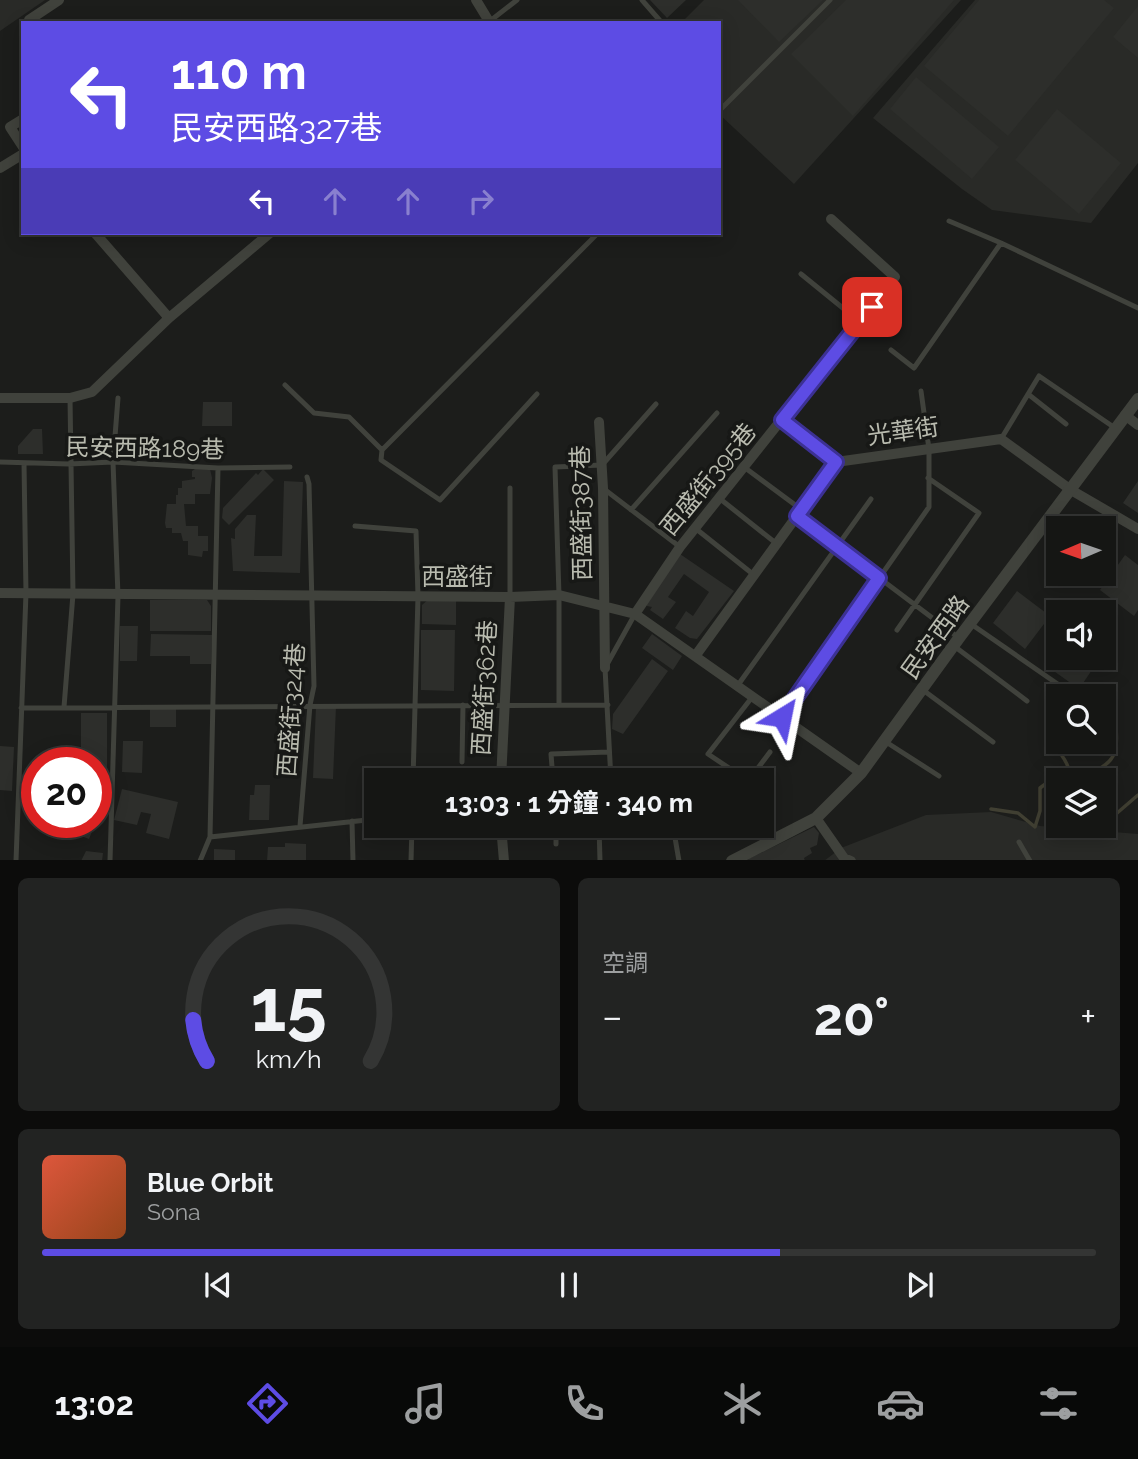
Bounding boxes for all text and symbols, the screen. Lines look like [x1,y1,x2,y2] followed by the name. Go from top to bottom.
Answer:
[171,43,307,100] text: 110 m
[56,49,147,140] icon: left
[171,109,382,146] text: 民安西路327巷
[243,182,281,220] icon: left
[316,182,354,220] icon: ahead
[389,182,427,220] icon: ahead
[462,182,500,220] icon: right
[842,277,902,337] pin
[853,288,891,326] icon: arrive
[865,412,941,450] street label: 光華街
[654,417,762,541] street label: 西盛街395巷
[65,432,225,464] street label: 民安西路189巷
[565,445,597,581] street label: 西盛街387巷
[1046,516,1116,586] north arrow
[1046,516,1116,838] map controls
[421,562,493,591] street label: 西盛街
[895,590,975,684] street label: 民安西路
[1046,600,1116,670] button: sound
[466,619,502,757] street label: 西盛街362巷
[272,642,310,778] street label: 西盛街324巷
[745,680,819,754] position arrow
[1046,684,1116,754] button: search
[21,747,112,838] speed limit sign: 20
[1046,768,1116,838] button: layers
[445,788,693,818] text: 13:03 · 1 分鐘 · 340 m
[602,949,648,976] text: 空調
[251,963,327,1048] text: 15
[814,986,889,1047] text: 20°
[602,994,622,1039] text: −
[1080,994,1096,1039] text: +
[256,1043,322,1073] text: km/h
[147,1168,274,1198] text: Blue Orbit
[147,1198,201,1225] text: Sona
[199,1266,237,1304] icon: previous
[550,1266,588,1304] icon: pause
[901,1266,939,1304] icon: next
[243,1379,292,1428] icon: directions
[401,1379,450,1428] icon: music
[560,1379,609,1428] icon: phone
[718,1379,767,1428] icon: climate
[876,1379,925,1428] icon: car
[1034,1379,1083,1428] icon: filters
[55,1385,134,1422] text: 13:02

